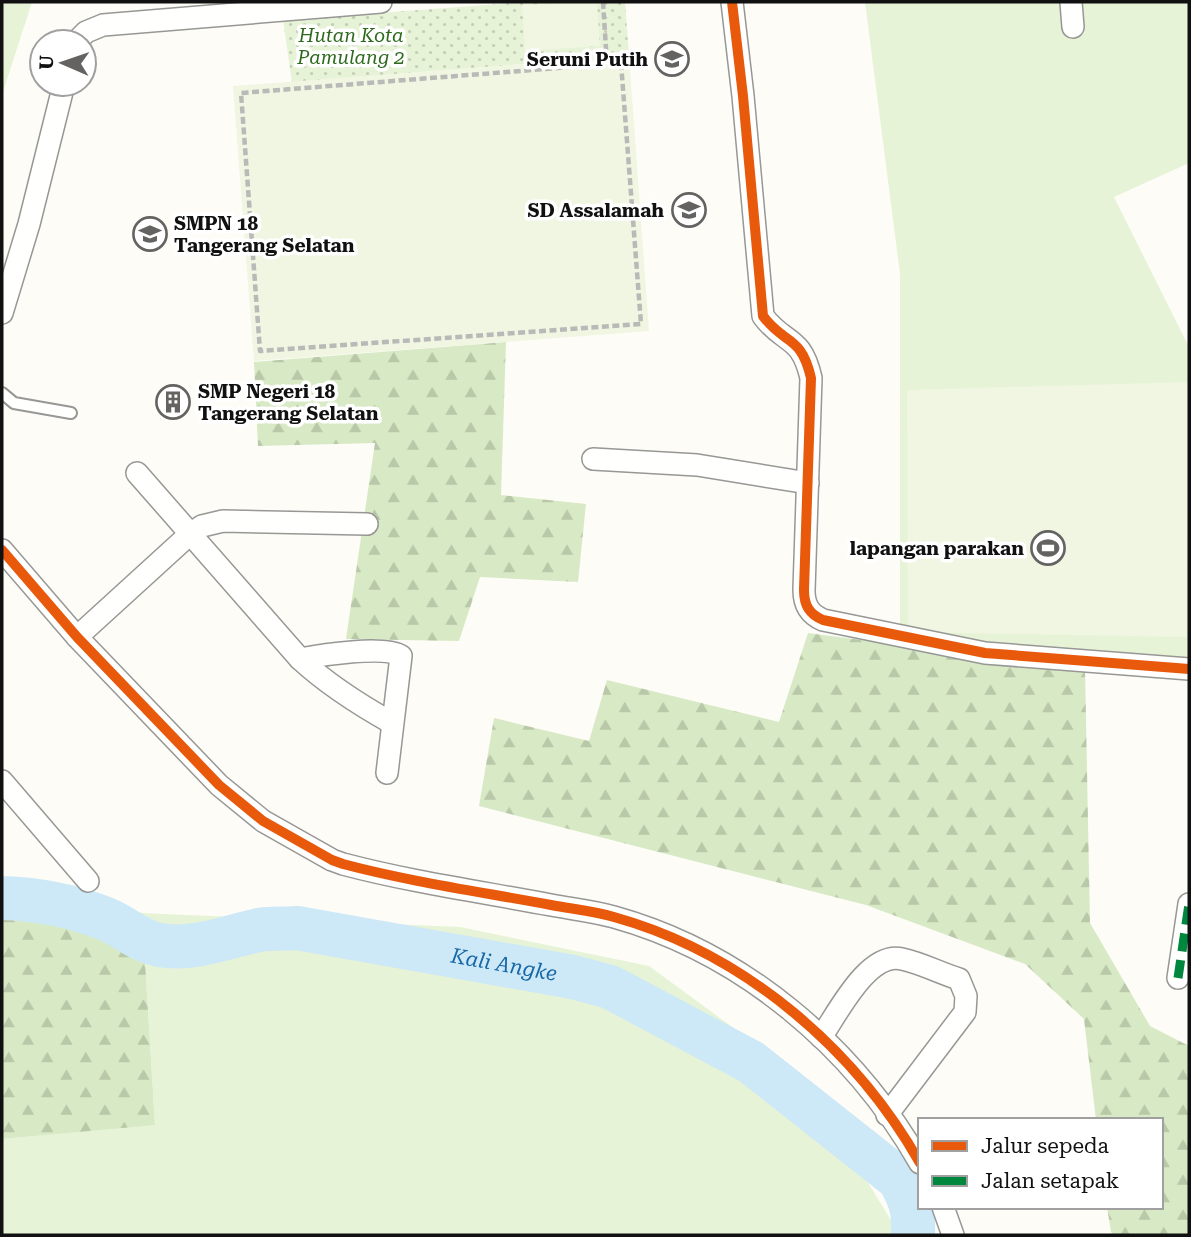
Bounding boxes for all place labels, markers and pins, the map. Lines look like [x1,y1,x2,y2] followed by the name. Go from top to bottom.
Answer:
[653,40,691,78] school or university icon: Seruni Putih
[527,48,648,71] place label: Seruni Putih
[670,191,708,229] school or university icon: SD Assalamah
[528,199,664,222] place label: SD Assalamah
[174,212,355,257] place label: SMPN 18 Tangerang Selatan
[131,215,169,253] school or university icon: SMPN 18 Tangerang Selatan
[198,380,379,425] place label: SMP Negeri 18 Tangerang Selatan
[154,383,192,421] building icon: SMP Negeri 18 Tangerang Selatan
[1029,529,1067,567] sports icon: lapangan parakan
[850,537,1024,560] place label: lapangan parakan

